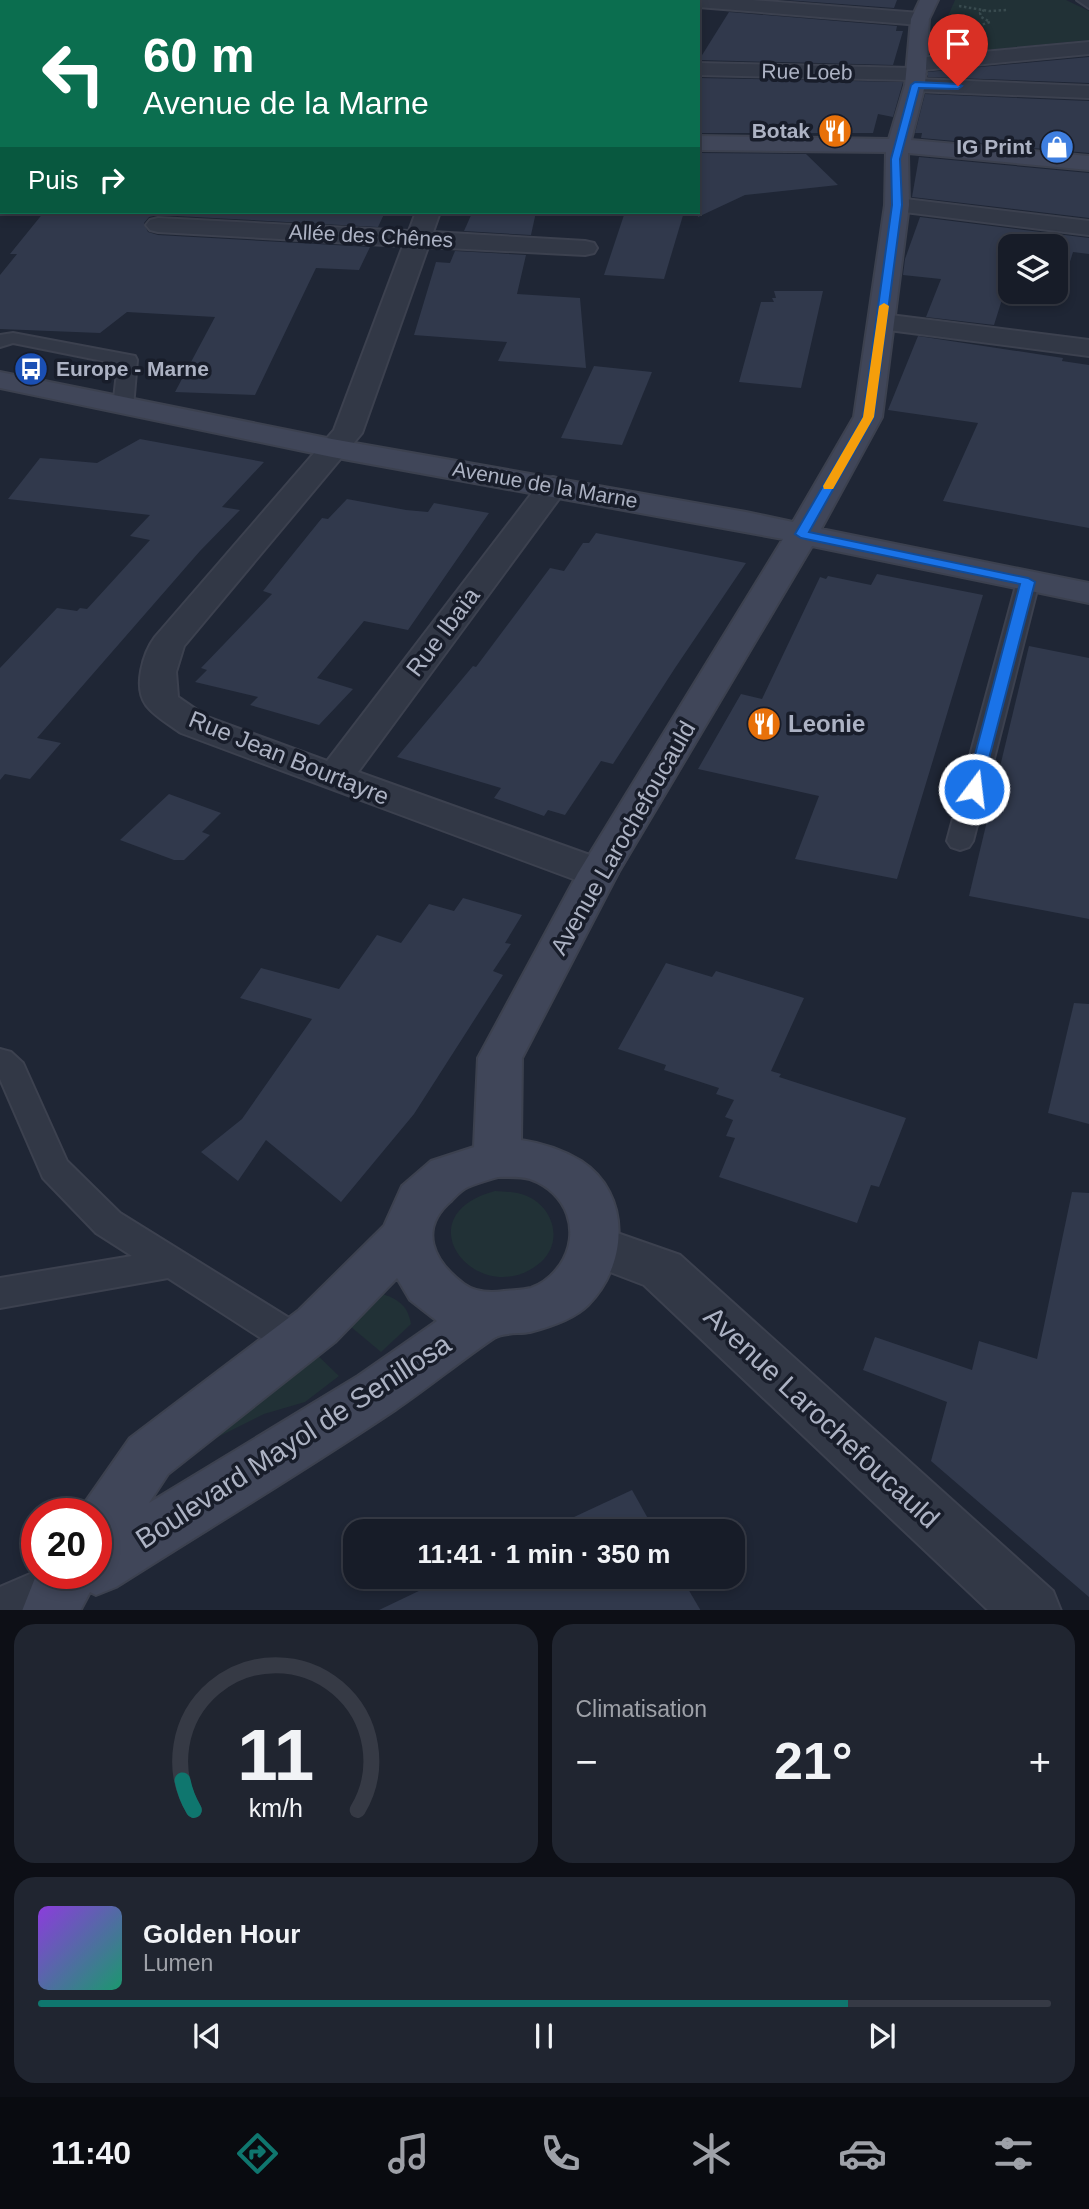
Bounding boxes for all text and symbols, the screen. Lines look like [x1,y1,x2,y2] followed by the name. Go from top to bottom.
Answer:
[928,14,988,86] pin
[939,25,977,63] icon: arrive
[28,28,119,119] icon: left
[143,28,255,82] text: 60 m
[761,59,853,84] street label: Rue Loeb
[143,85,429,121] text: Avenue de la Marne
[816,112,854,150] restaurant icon: Botak
[752,119,810,142] place label: Botak
[1038,128,1076,166] shop icon: IG Print
[956,135,1032,158] place label: IG Print
[93,161,131,199] icon: right
[28,165,79,195] text: Puis
[288,220,454,251] street label: Allée des Chênes
[998,234,1068,304] map controls
[998,234,1068,304] button: layers
[12,350,50,388] bus stop icon: Europe - Marne
[56,357,209,380] place label: Europe - Marne
[451,457,639,512] street label: Avenue de la Marne
[401,581,485,681] street label: Rue Ibaïa
[185,705,393,810] street label: Rue Jean Bourtayre
[745,705,783,743] restaurant icon: Leonie
[788,710,865,737] place label: Leonie
[545,716,701,959] street label: Avenue Larochefoucauld
[937,752,1011,826] position arrow
[698,1301,945,1534] street label: Avenue Larochefoucauld
[130,1328,457,1555] street label: Boulevard Mayol de Senillosa
[21,1498,112,1589] speed limit sign: 20
[418,1539,670,1569] text: 11:41 · 1 min · 350 m
[576,1696,707,1722] text: Climatisation
[237,1714,314,1795] text: 11
[774,1732,853,1790] text: 21°
[576,1741,598,1783] text: −
[1029,1741,1051,1783] text: +
[249,1793,303,1821] text: km/h
[143,1919,300,1949] text: Golden Hour
[143,1950,213,1976] text: Lumen
[188,2017,226,2055] icon: previous
[525,2017,563,2055] icon: pause
[863,2017,901,2055] icon: next
[233,2129,282,2178] icon: directions
[384,2129,433,2178] icon: music
[536,2129,585,2178] icon: phone
[687,2129,736,2178] icon: climate
[838,2129,887,2178] icon: car
[989,2129,1038,2178] icon: filters
[51,2135,131,2171] text: 11:40

